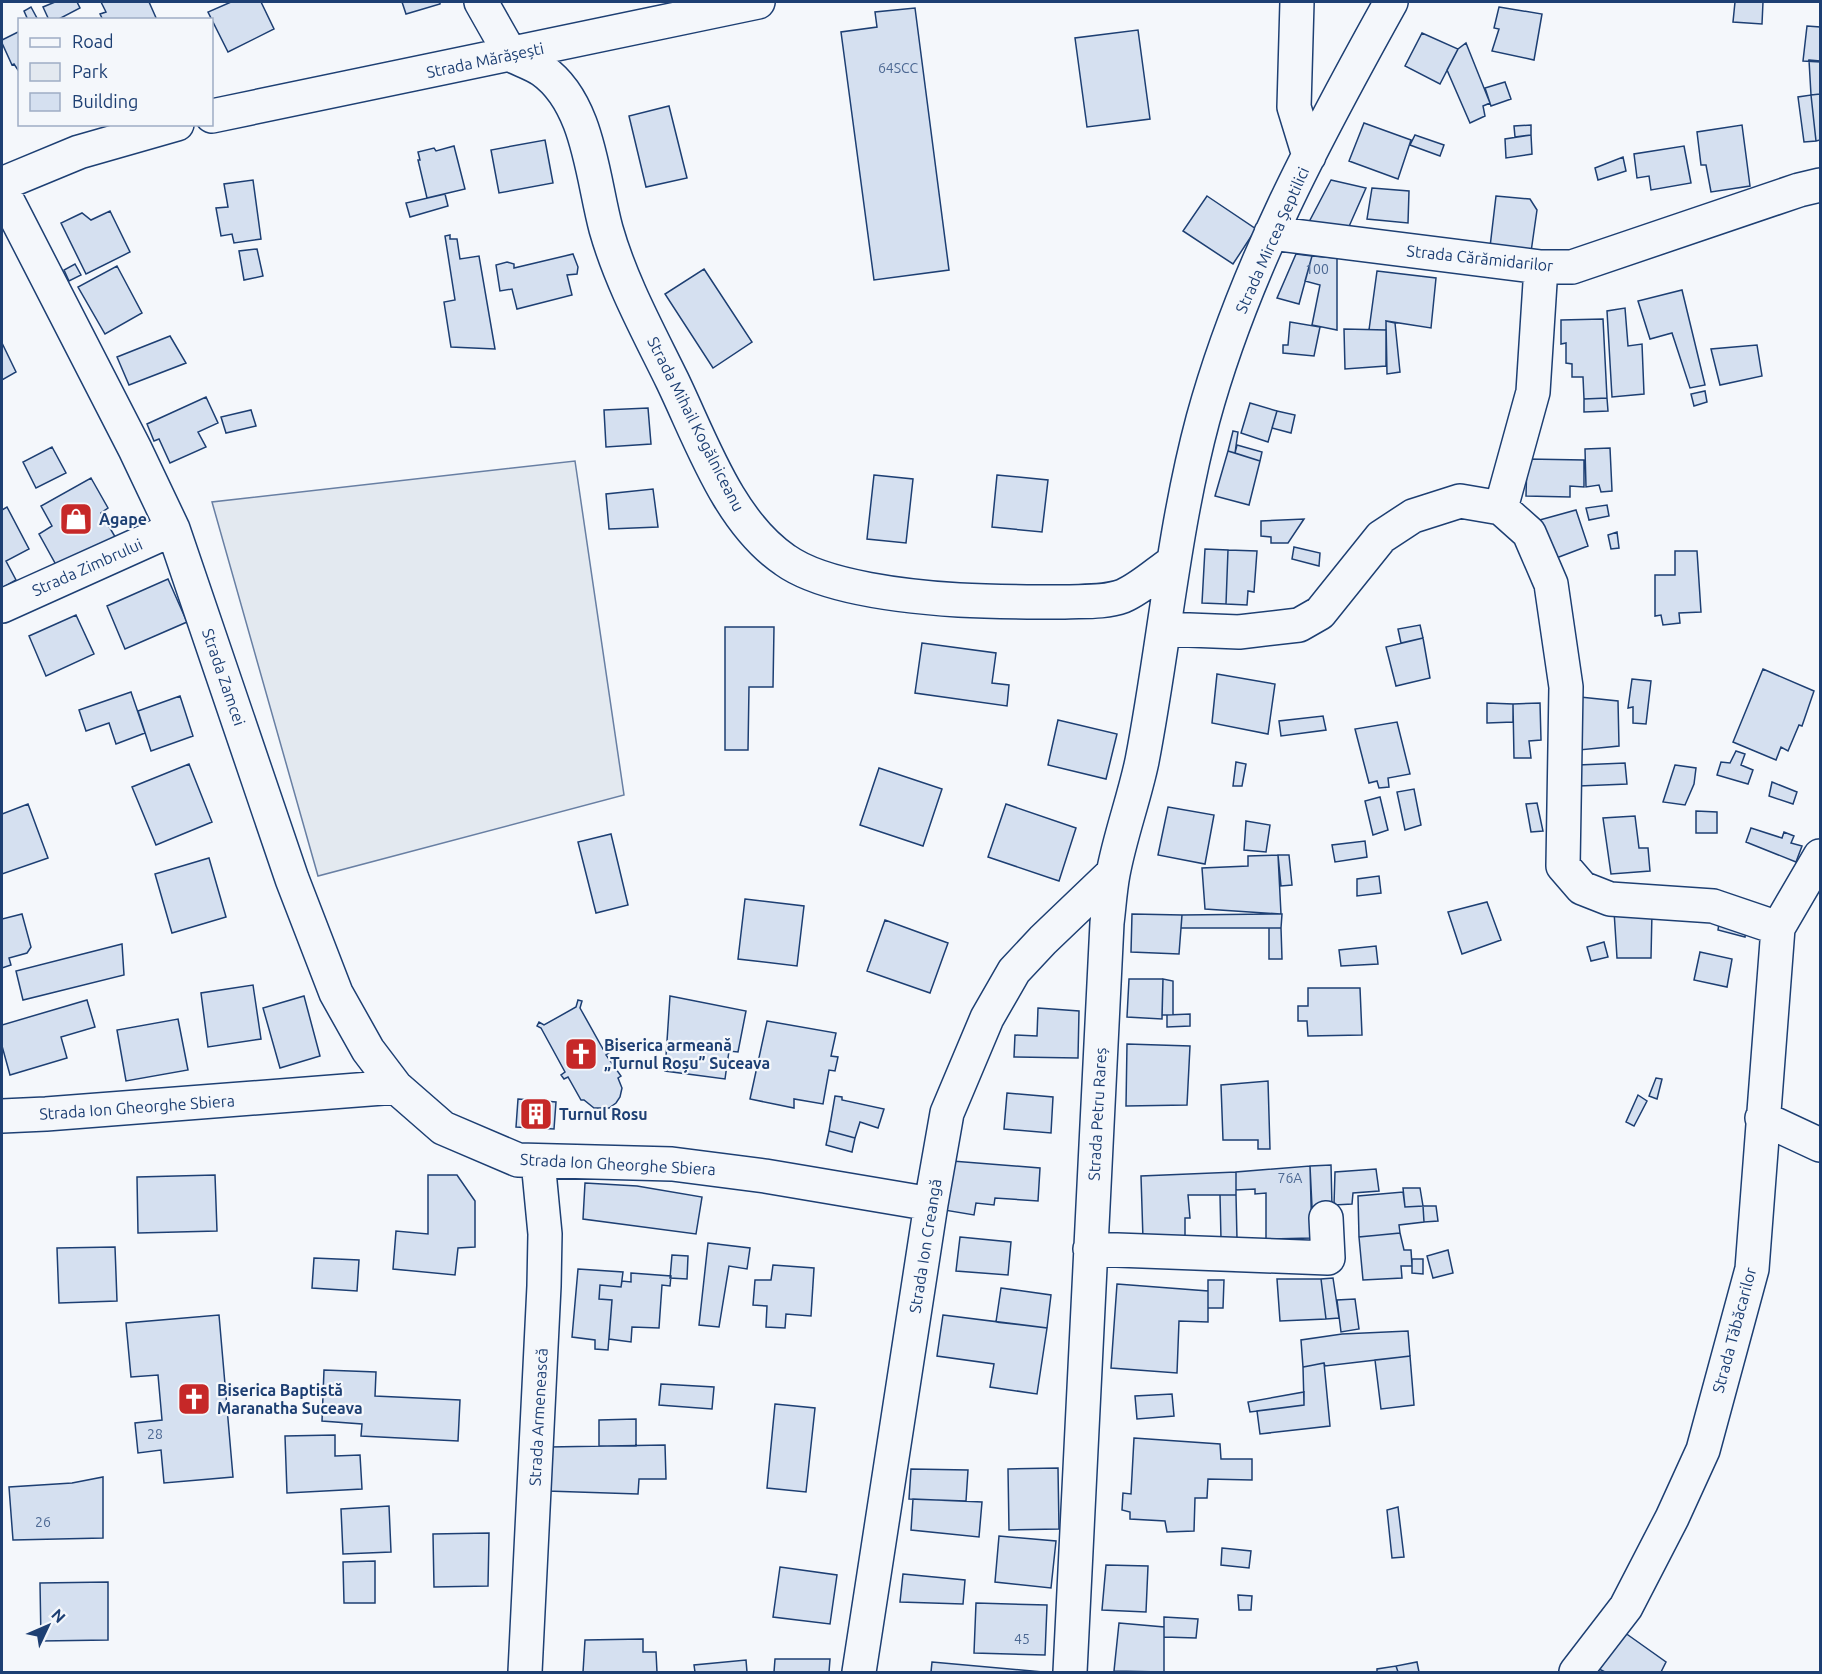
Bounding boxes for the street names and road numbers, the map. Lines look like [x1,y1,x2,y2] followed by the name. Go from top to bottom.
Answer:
[425,39,545,81] street label: Strada Mărășești
[1232,164,1312,316] street label: Strada Mircea Șeptilici
[1406,241,1554,275] street label: Strada Cărămidarilor
[644,334,748,514] street label: Strada Mihail Kogălniceanu
[29,535,145,599] street label: Strada Zimbrului
[199,626,249,728] street label: Strada Zamcei
[1085,1047,1109,1181] street label: Strada Petru Rareș
[39,1091,235,1123] street label: Strada Ion Gheorghe Sbiera
[520,1150,716,1178] street label: Strada Ion Gheorghe Sbiera
[905,1177,945,1315] street label: Strada Ion Creangă
[1709,1265,1759,1395] street label: Strada Tăbăcarilor
[525,1348,551,1486] street label: Strada Armenească

